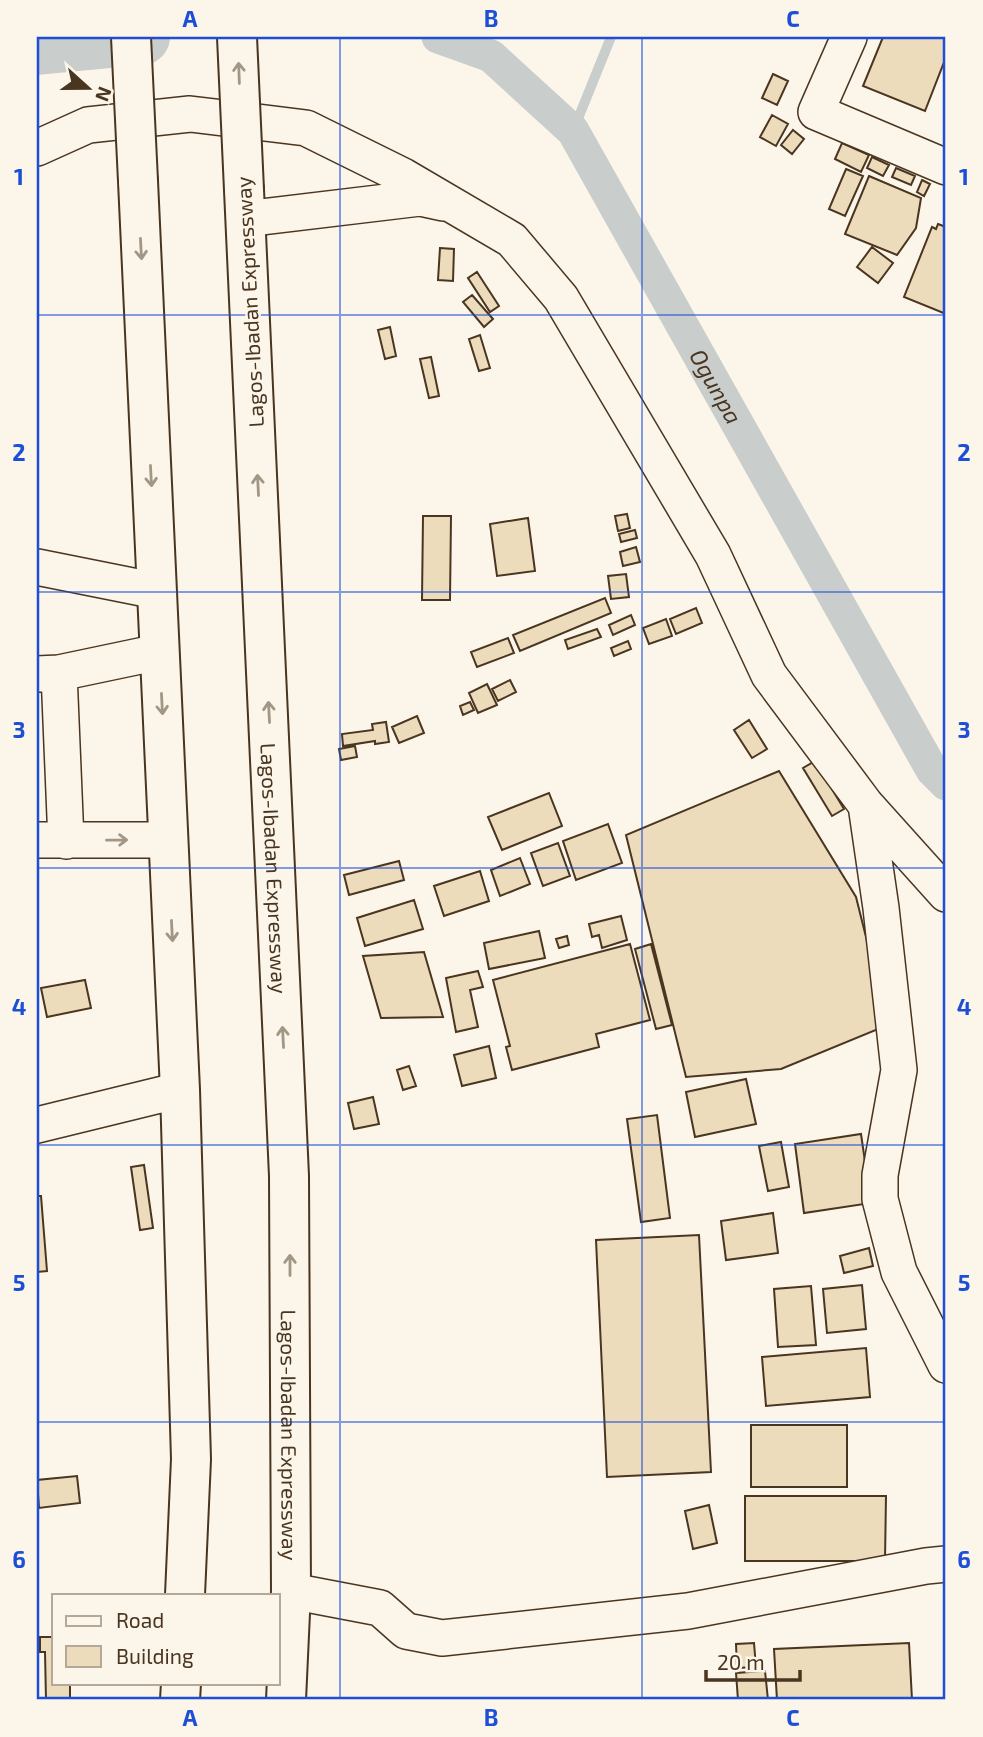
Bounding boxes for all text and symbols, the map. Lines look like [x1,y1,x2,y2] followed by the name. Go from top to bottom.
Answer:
[182,4,198,32] text: A
[484,4,498,32] text: B
[786,4,800,32] text: C
[52,52,122,122] north arrow
[232,62,245,85] one-way arrow
[91,84,118,105] text: N
[14,162,24,190] text: 1
[959,162,969,190] text: 1
[230,176,268,428] street label: Lagos-Ibadan Expressway
[135,237,148,260] one-way arrow
[684,344,748,428] water label: Ogunpa
[12,438,26,466] text: 2
[957,438,971,466] text: 2
[145,465,158,488] one-way arrow
[252,474,265,497] one-way arrow
[155,692,168,715] one-way arrow
[262,701,275,724] one-way arrow
[12,715,26,743] text: 3
[957,715,971,743] text: 3
[257,742,293,994] street label: Lagos-Ibadan Expressway
[105,833,128,847] one-way arrow
[166,919,179,942] one-way arrow
[12,992,26,1020] text: 4
[957,992,971,1020] text: 4
[277,1026,290,1049] one-way arrow
[283,1253,297,1276] one-way arrow
[13,1268,25,1296] text: 5
[958,1268,970,1296] text: 5
[277,1309,303,1561] street label: Lagos-Ibadan Expressway
[12,1545,26,1573] text: 6
[957,1545,971,1573] text: 6
[52,1594,280,1684] legend
[116,1607,164,1632] text: Road
[706,1639,801,1683] scale bar
[116,1643,194,1668] text: Building
[717,1649,765,1674] text: 20 m
[182,1703,198,1731] text: A
[484,1703,498,1731] text: B
[786,1703,800,1731] text: C

